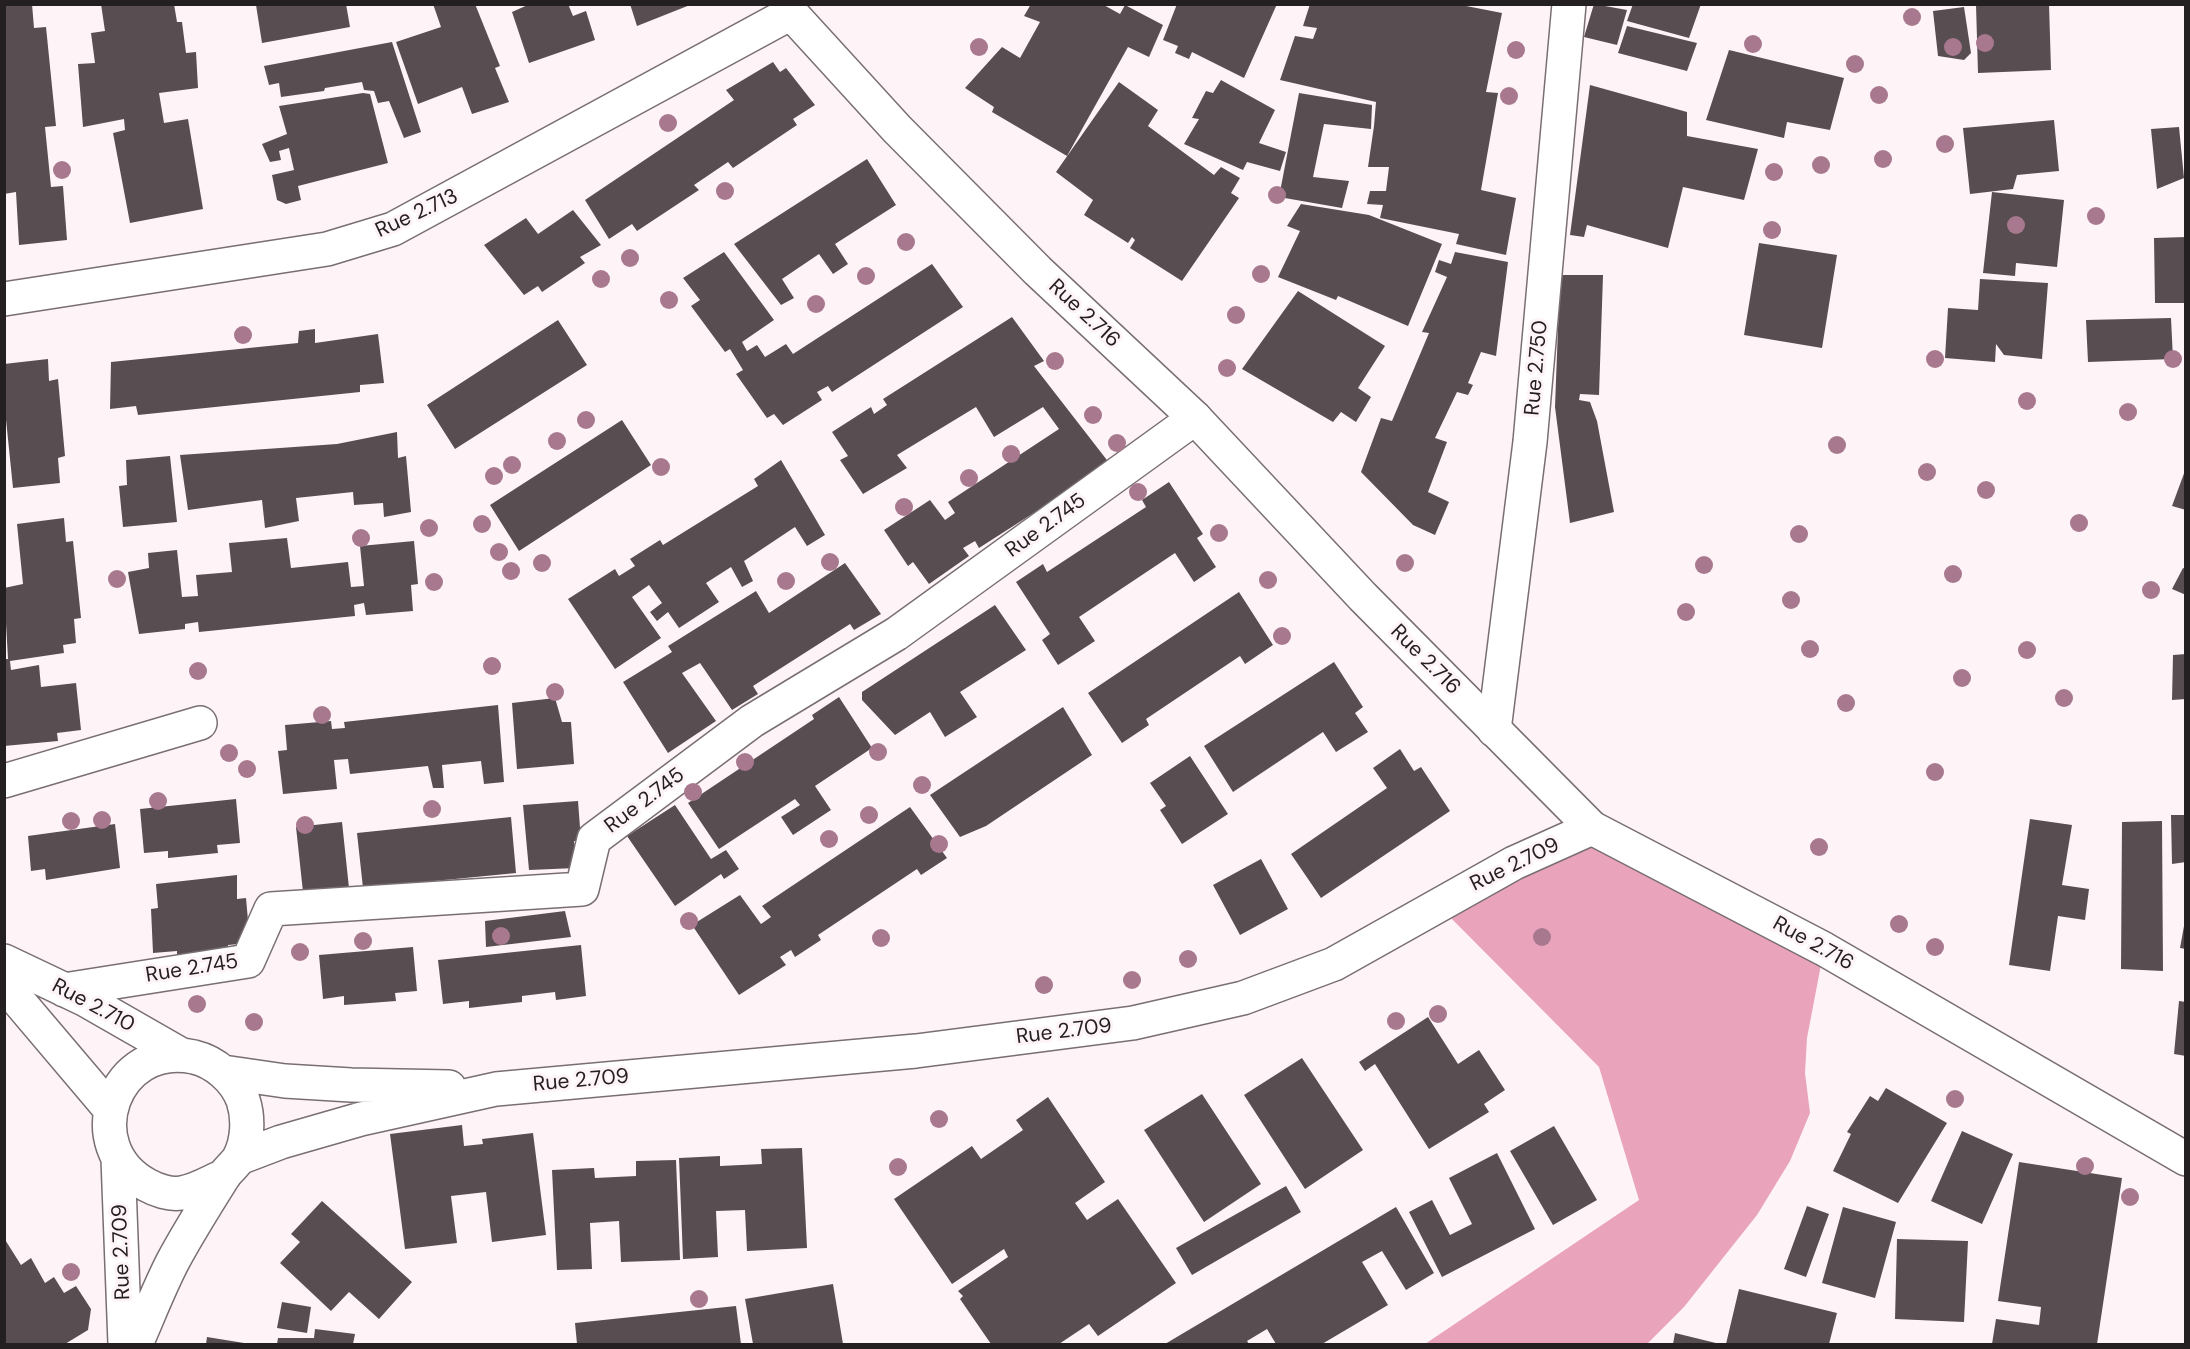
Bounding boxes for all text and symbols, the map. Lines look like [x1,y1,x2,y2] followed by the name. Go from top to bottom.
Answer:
[372,184,462,244] street label: Rue 2.713
[1043,275,1125,353] street label: Rue 2.716
[1520,319,1554,417] street label: Rue 2.750
[1001,488,1091,564] street label: Rue 2.745
[1385,620,1465,700] street label: Rue 2.716
[600,763,690,839] street label: Rue 2.745
[1466,833,1564,897] street label: Rue 2.709
[1768,911,1858,977] street label: Rue 2.716
[144,949,240,989] street label: Rue 2.745
[47,974,139,1038] street label: Rue 2.710
[1015,1014,1113,1050] street label: Rue 2.709
[532,1064,630,1098] street label: Rue 2.709
[108,1204,136,1300] street label: Rue 2.709

